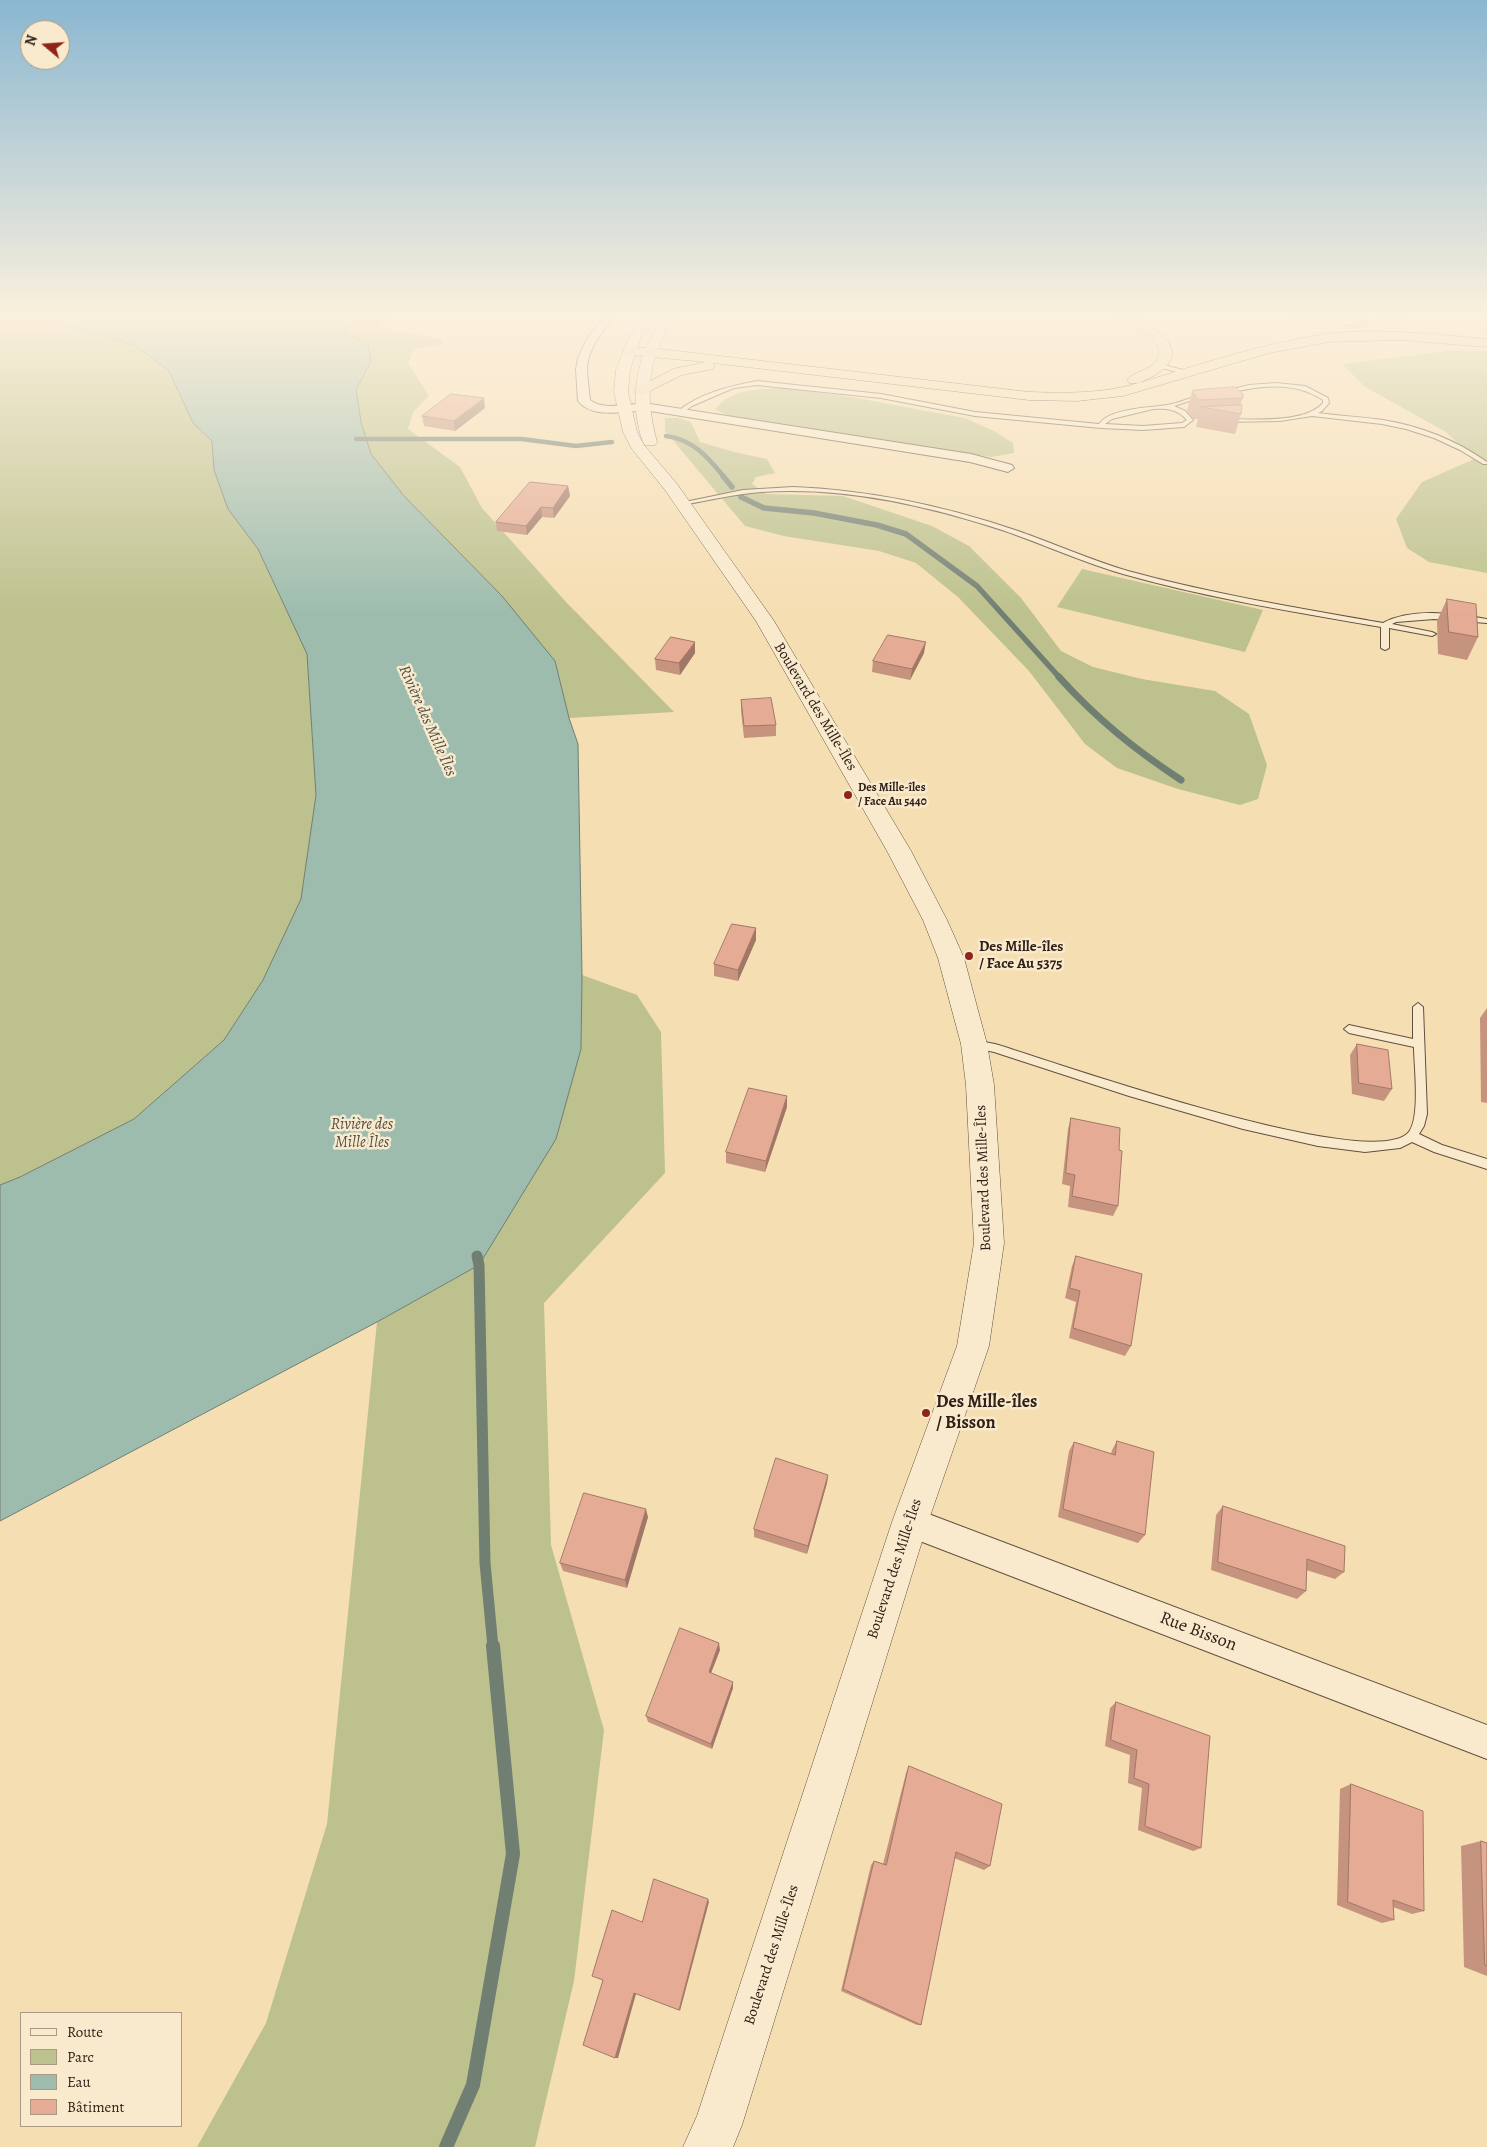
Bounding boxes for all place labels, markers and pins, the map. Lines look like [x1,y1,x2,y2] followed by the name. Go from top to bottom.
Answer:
[858,781,927,809] place label: Des Mille-îles / Face Au 5440
[842,789,854,801] marker: Des Mille-îles / Face Au 5440
[979,938,1063,973] place label: Des Mille-îles / Face Au 5375
[963,950,975,962] marker: Des Mille-îles / Face Au 5375
[936,1392,1037,1435] place label: Des Mille-îles / Bisson
[920,1407,932,1419] marker: Des Mille-îles / Bisson

